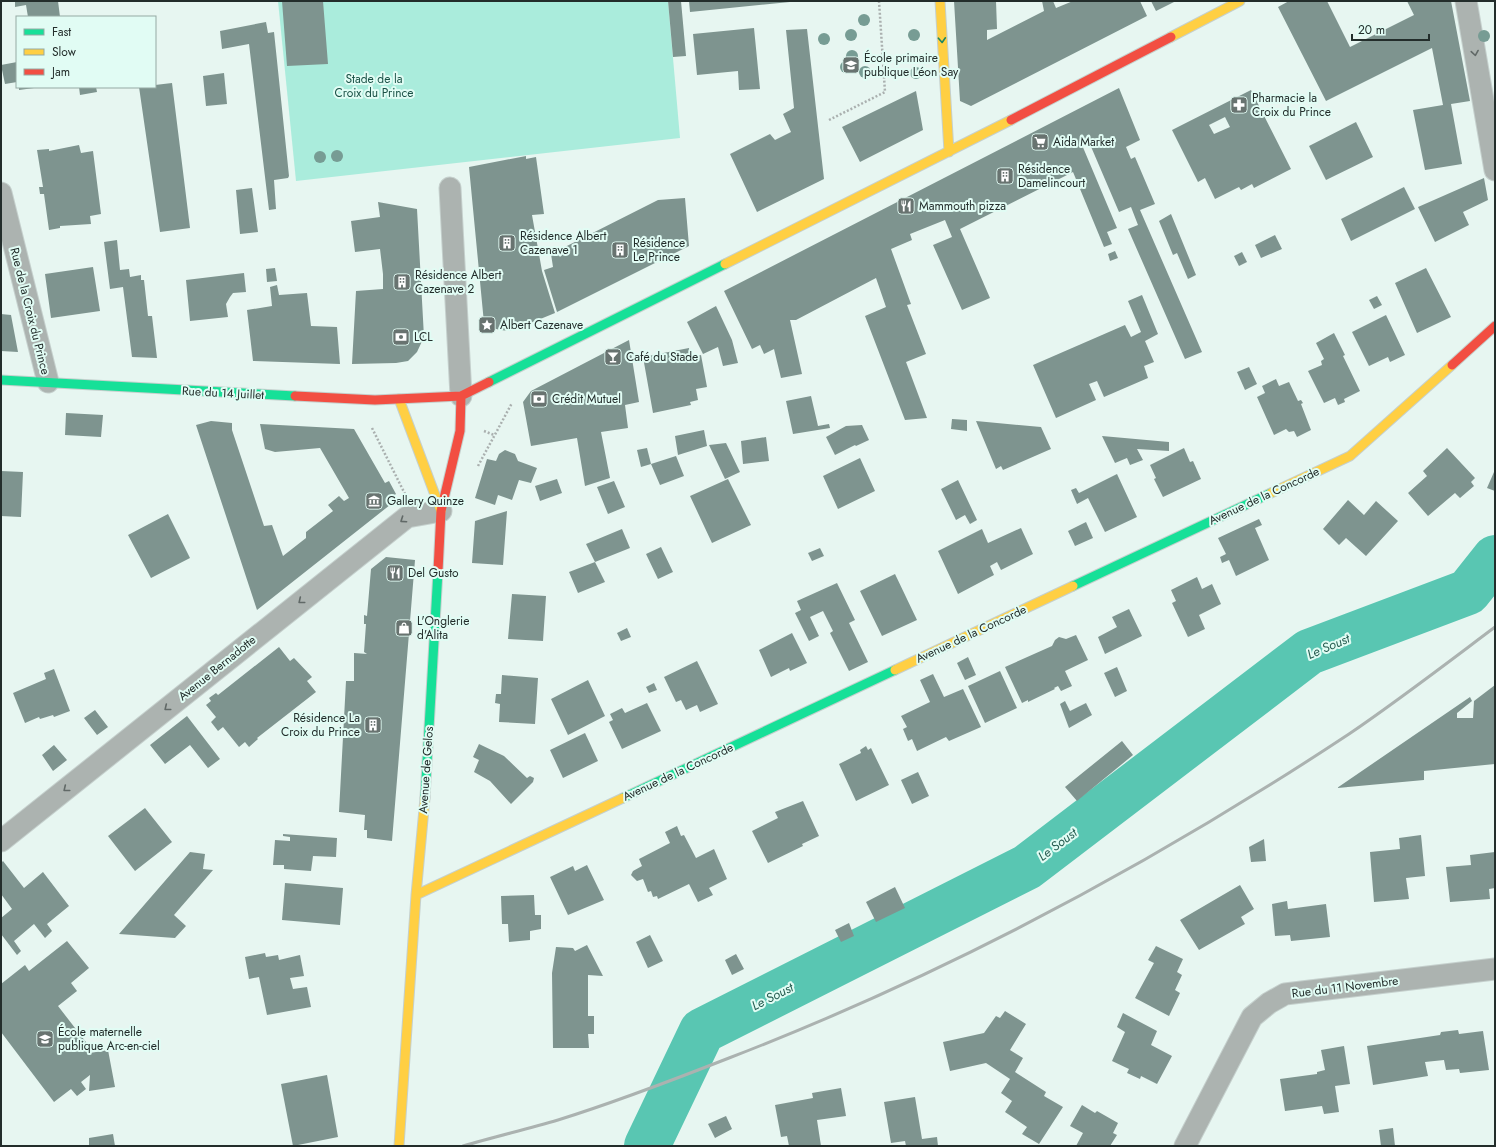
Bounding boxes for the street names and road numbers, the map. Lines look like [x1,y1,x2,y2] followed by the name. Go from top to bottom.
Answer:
[5,245,55,377] street label: Rue de la Croix du Prince
[181,382,265,404] street label: Rue du 14 Juillet
[1206,462,1322,530] street label: Avenue de la Concorde
[913,600,1029,668] street label: Avenue de la Concorde
[174,631,260,705] street label: Avenue Bernadotte
[414,726,438,814] street label: Avenue de Gelos
[620,738,736,806] street label: Avenue de la Concorde
[1291,972,1399,1002] street label: Rue du 11 Novembre

